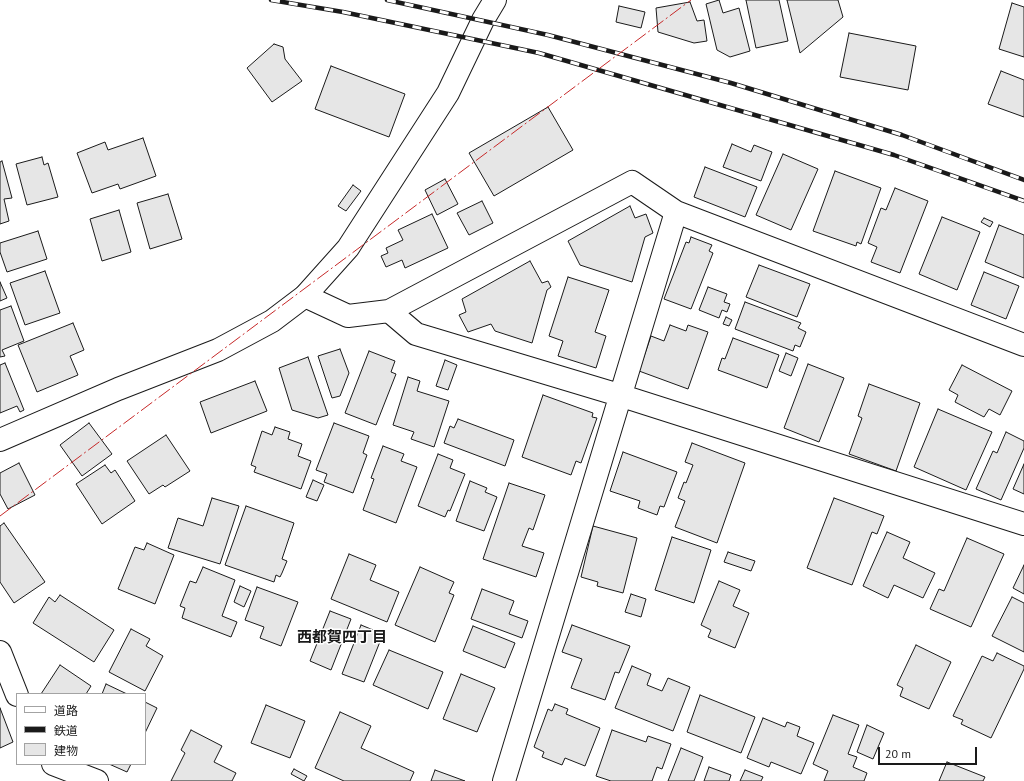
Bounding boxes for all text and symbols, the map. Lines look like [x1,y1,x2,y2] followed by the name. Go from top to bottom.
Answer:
[297,629,387,647] district label: 西都賀四丁目
[16,693,146,765] legend
[54,703,78,718] text: 道路
[54,723,78,738] text: 鉄道
[880,739,979,765] scale bar
[54,743,78,758] text: 建物
[885,746,911,761] text: 20 m

